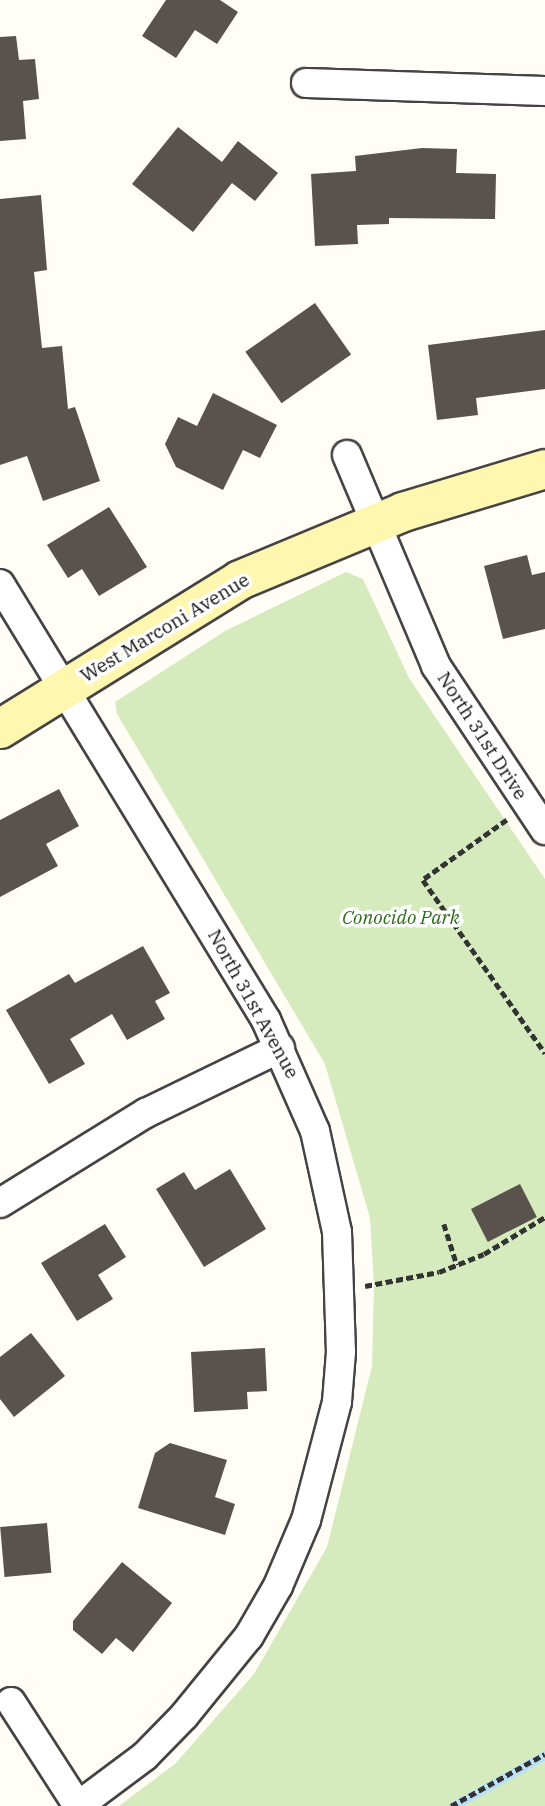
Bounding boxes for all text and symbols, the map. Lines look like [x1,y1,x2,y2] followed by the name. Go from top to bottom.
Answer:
[76,569,254,687] street label: West Marconi Avenue
[432,668,532,804] street label: North 31st Drive
[342,907,460,929] park label: Conocido Park
[203,926,303,1082] street label: North 31st Avenue

